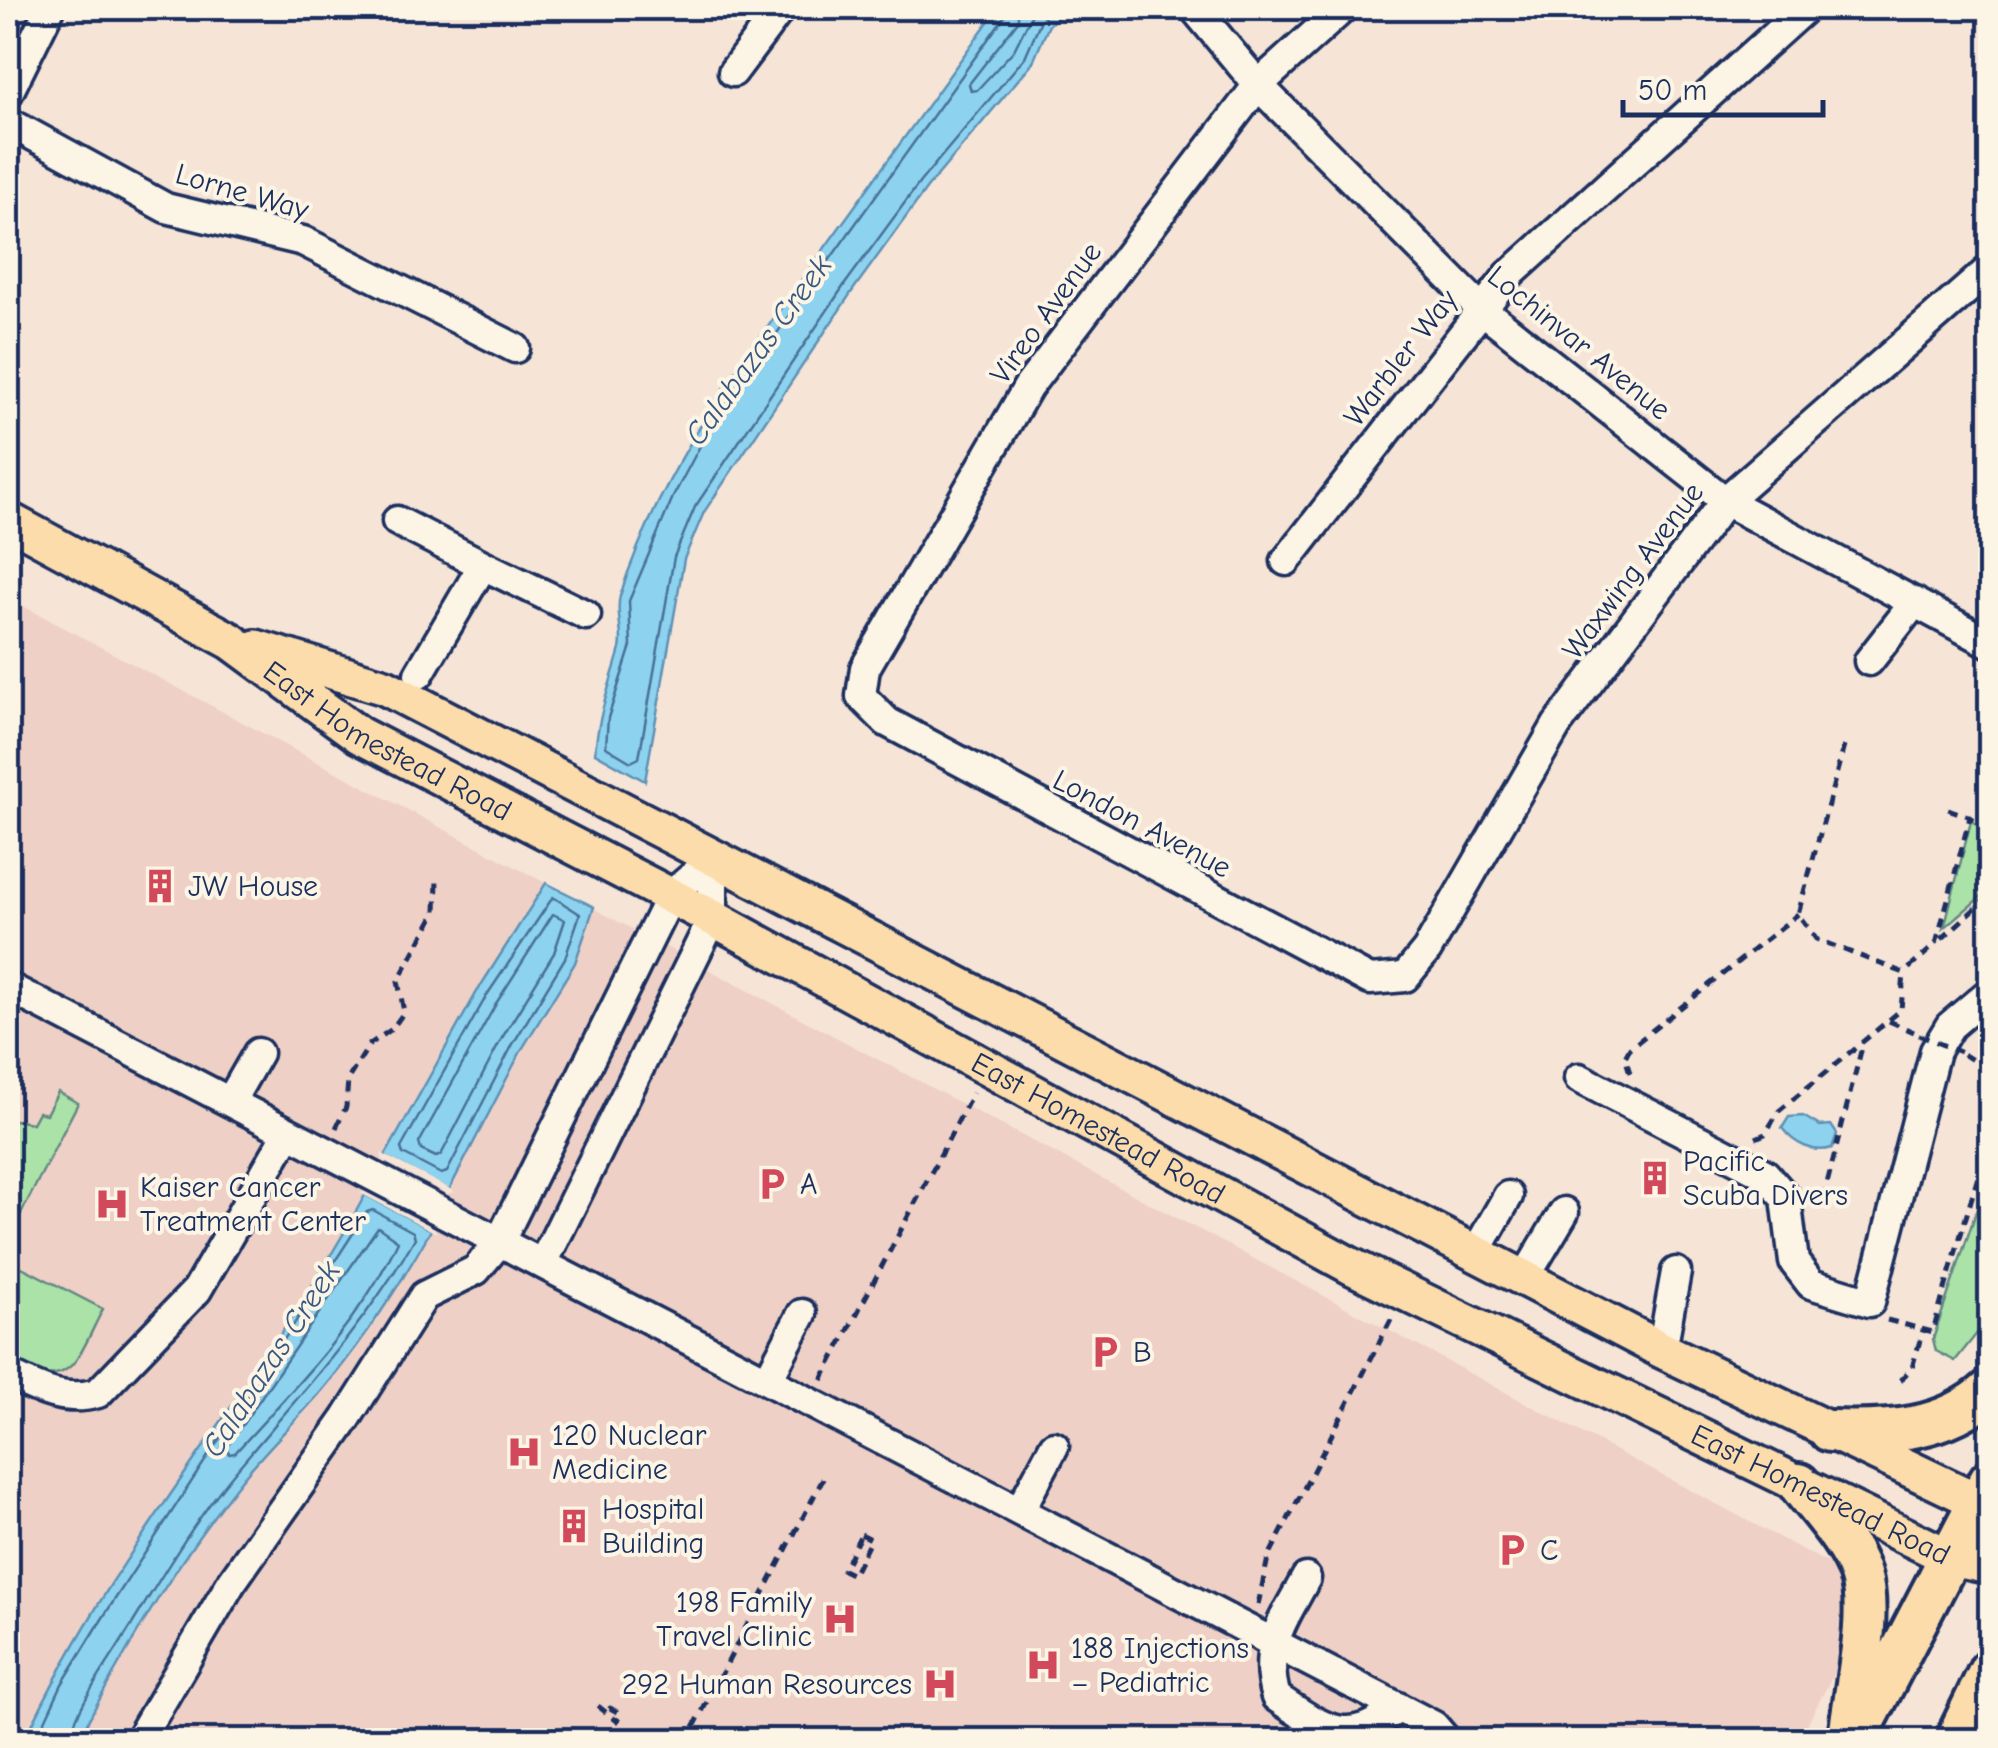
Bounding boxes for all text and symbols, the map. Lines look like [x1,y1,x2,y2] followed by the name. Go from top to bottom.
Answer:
[1623,55,1823,117] scale bar
[1638,73,1707,108] text: 50 m
[171,156,313,228] street label: Lorne Way
[983,235,1109,391] street label: Vireo Avenue
[677,247,840,452] water label: Calabazas Creek
[1481,259,1677,427] street label: Lochinvar Avenue
[1337,282,1466,433] street label: Warbler Way
[1555,476,1711,666] street label: Waxwing Avenue
[257,653,517,828] street label: East Homestead Road
[1047,762,1237,886] street label: London Avenue
[141,867,179,905] building icon: JW House
[188,869,318,904] place label: JW House
[966,1045,1231,1211] street label: East Homestead Road
[1683,1144,1848,1213] place label: Pacific Scuba Divers
[1636,1159,1674,1197] building icon: Pacific Scuba Divers
[753,1165,791,1203] parking icon: A
[800,1167,817,1202] place label: A
[140,1170,366,1239] place label: Kaiser Cancer Treatment Center
[93,1185,131,1223] hospital icon: Kaiser Cancer Treatment Center
[194,1254,348,1464] water label: Calabazas Creek
[1086,1333,1124,1371] parking icon: B
[1133,1335,1152,1370] place label: B
[1685,1417,1956,1572] street label: East Homestead Road
[552,1418,706,1487] place label: 120 Nuclear Medicine
[505,1433,543,1471] hospital icon: 120 Nuclear Medicine
[602,1492,705,1561] place label: Hospital Building
[555,1507,593,1545] building icon: Hospital Building
[1493,1531,1531,1569] parking icon: C
[1540,1533,1558,1568] place label: C
[656,1585,813,1654] place label: 198 Family Travel Clinic
[821,1600,859,1638] hospital icon: 198 Family Travel Clinic
[1071,1631,1249,1700] place label: 188 Injections – Pediatric
[1024,1646,1062,1684] hospital icon: 188 Injections – Pediatric
[921,1665,959,1703] hospital icon: 292 Human Resources
[622,1667,912,1702] place label: 292 Human Resources

